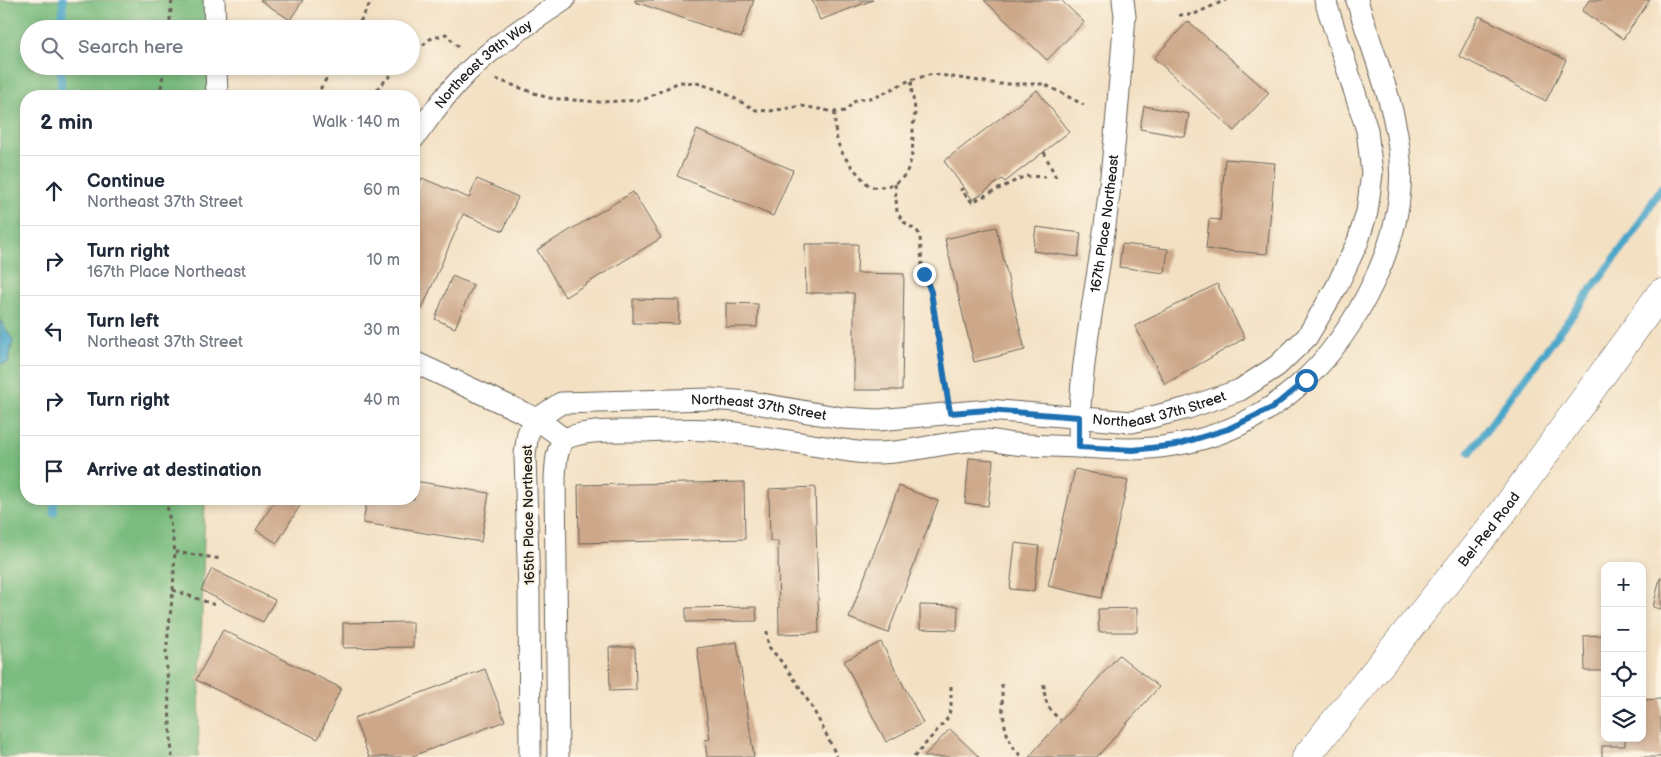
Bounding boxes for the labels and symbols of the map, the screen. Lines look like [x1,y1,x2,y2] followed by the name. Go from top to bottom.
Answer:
[431,16,536,112] street label: Northeast 39th Way
[1087,153,1122,294] street label: 167th Place Northeast
[913,263,936,286] route end
[1295,369,1318,392] route start
[1092,387,1229,432] street label: Northeast 37th Street
[691,391,828,424] street label: Northeast 37th Street
[519,444,538,585] street label: 165th Place Northeast
[1454,489,1524,570] street label: Bel-Red Road

